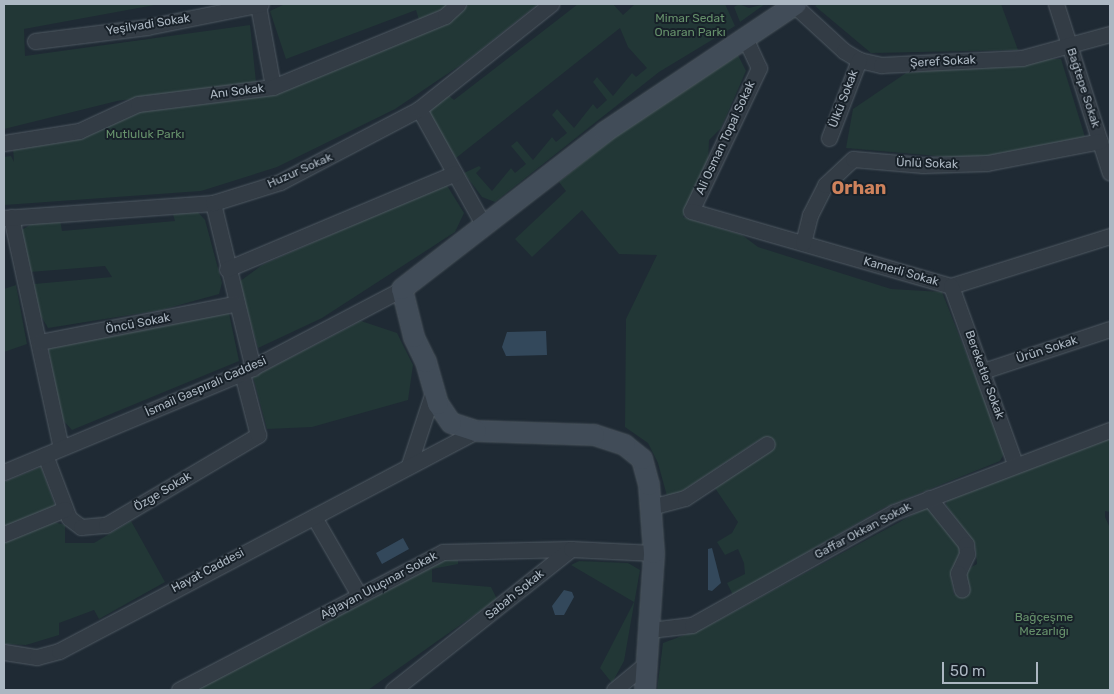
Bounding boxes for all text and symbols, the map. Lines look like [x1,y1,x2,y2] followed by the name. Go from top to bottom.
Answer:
[105,11,191,39] street label: Yeşilvadi Sokak
[654,12,726,40] park label: Mimar Sedat Onaran Parkı
[1063,46,1103,130] street label: Bağtepe Sokak
[910,53,976,71] street label: Şeref Sokak
[826,68,862,130] street label: Ülkü Sokak
[693,79,759,197] street label: Ali Osman Topal Sokak
[209,82,265,102] street label: Anı Sokak
[106,128,184,142] park label: Mutluluk Parkı
[265,150,335,192] street label: Huzur Sokak
[896,156,958,172] street label: Ünlü Sokak
[832,177,886,199] district label: Orhan
[862,254,940,290] street label: Kamerli Sokak
[105,311,171,337] street label: Öncü Sokak
[961,329,1007,421] street label: Bereketler Sokak
[1015,333,1079,367] street label: Ürün Sokak
[143,354,269,420] street label: İsmail Gaspıralı Caddesi
[132,469,194,515] street label: Özge Sokak
[812,499,914,563] street label: Gaffar Okkan Sokak
[169,546,247,596] street label: Hayat Caddesi
[318,549,440,623] street label: Ağlayan Uluçınar Sokak
[483,567,547,623] street label: Sabah Sokak
[1015,611,1073,639] park label: Bağçeşme Mezarlığı
[944,652,1040,684] scale bar
[950,662,985,680] text: 50 m

